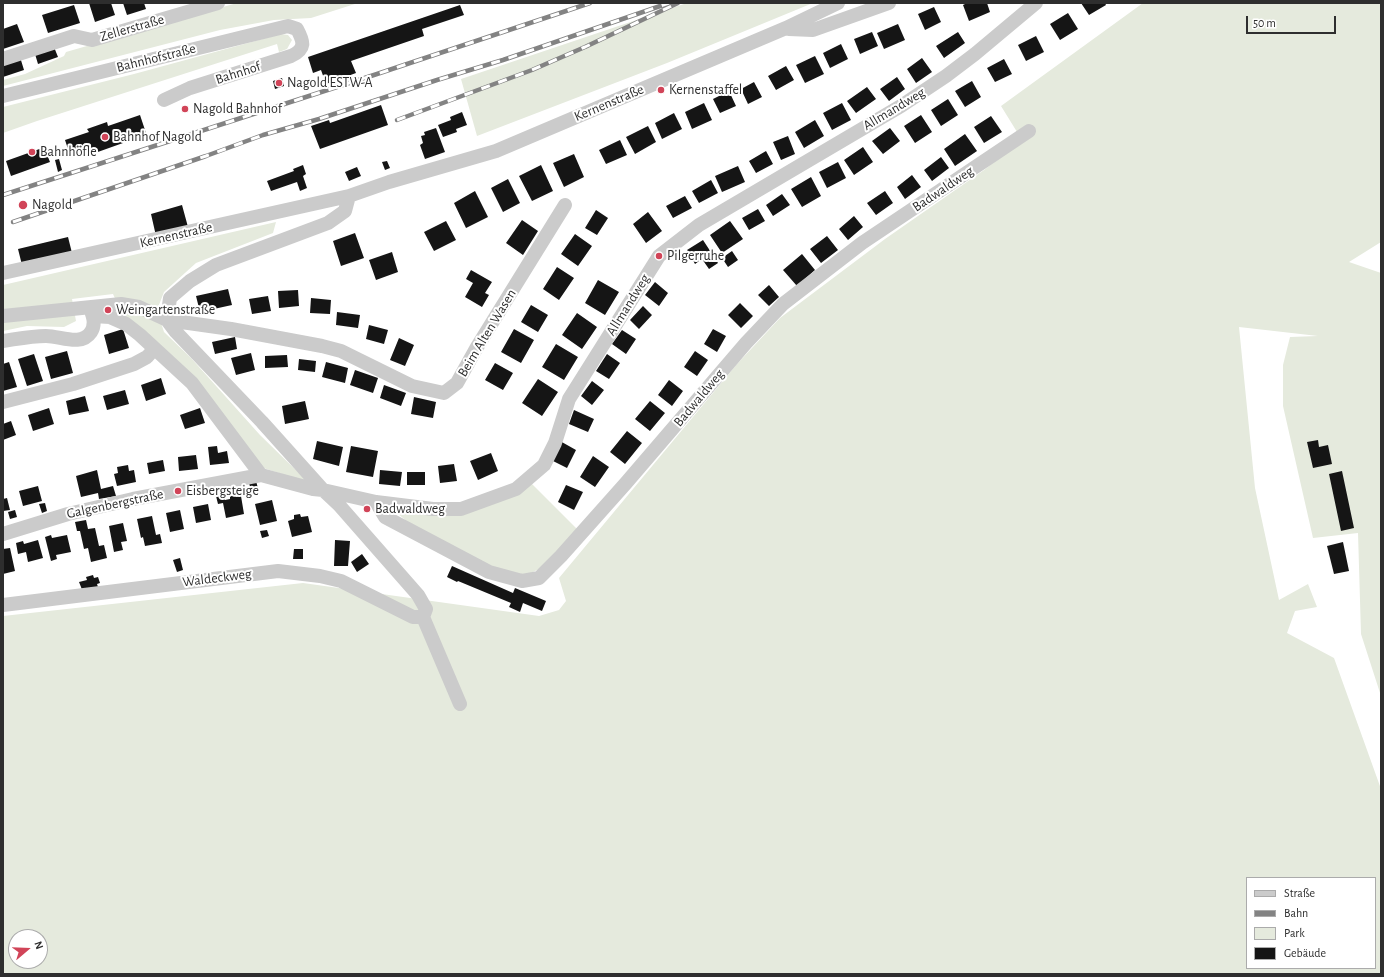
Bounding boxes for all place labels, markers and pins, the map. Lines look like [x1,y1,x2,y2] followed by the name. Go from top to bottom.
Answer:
[287,75,373,91] place label: Nagold ESTW-A
[274,78,284,88] marker: Nagold ESTW-A
[669,82,742,98] place label: Kernenstaffel
[656,85,666,95] marker: Kernenstaffel
[193,101,282,117] place label: Nagold Bahnhof
[180,104,190,114] marker: Nagold Bahnhof
[113,129,202,145] place label: Bahnhof Nagold
[100,132,110,142] marker: Bahnhof Nagold
[40,144,97,160] place label: Bahnhöfle
[27,147,37,157] marker: Bahnhöfle
[32,197,72,213] place label: Nagold
[17,199,29,211] marker: Nagold
[667,248,724,264] place label: Pilgerruhe
[654,251,664,261] marker: Pilgerruhe
[116,302,215,318] place label: Weingartenstraße
[103,305,113,315] marker: Weingartenstraße
[186,483,259,499] place label: Eisbergsteige
[173,486,183,496] marker: Eisbergsteige
[375,501,445,517] place label: Badwaldweg
[362,504,372,514] marker: Badwaldweg

